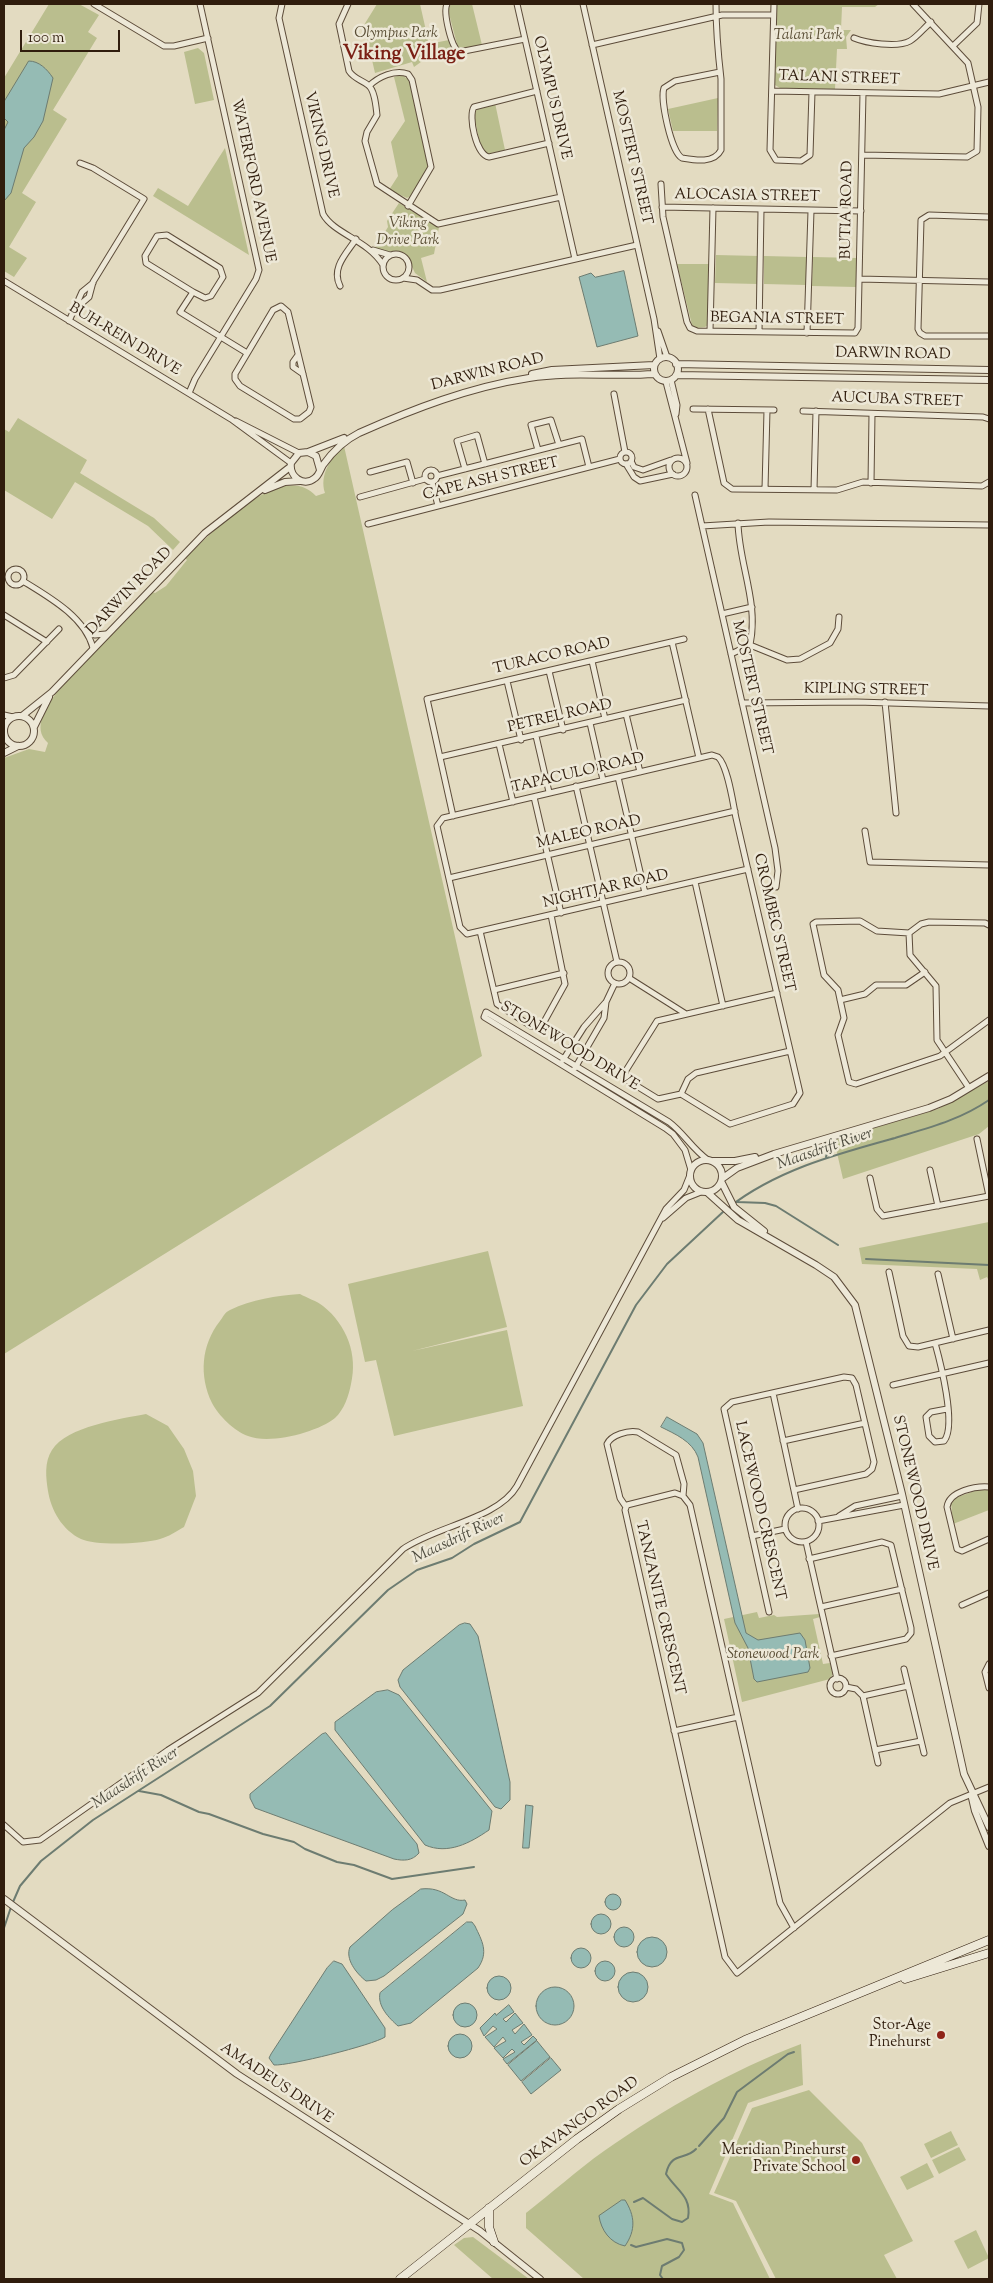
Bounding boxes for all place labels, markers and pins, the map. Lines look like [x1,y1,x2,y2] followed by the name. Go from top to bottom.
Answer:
[869,2017,931,2052] place label: Stor-Age Pinehurst
[935,2029,947,2041] marker: Stor-Age Pinehurst
[722,2142,846,2177] place label: Meridian Pinehurst Private School
[850,2154,862,2166] marker: Meridian Pinehurst Private School

